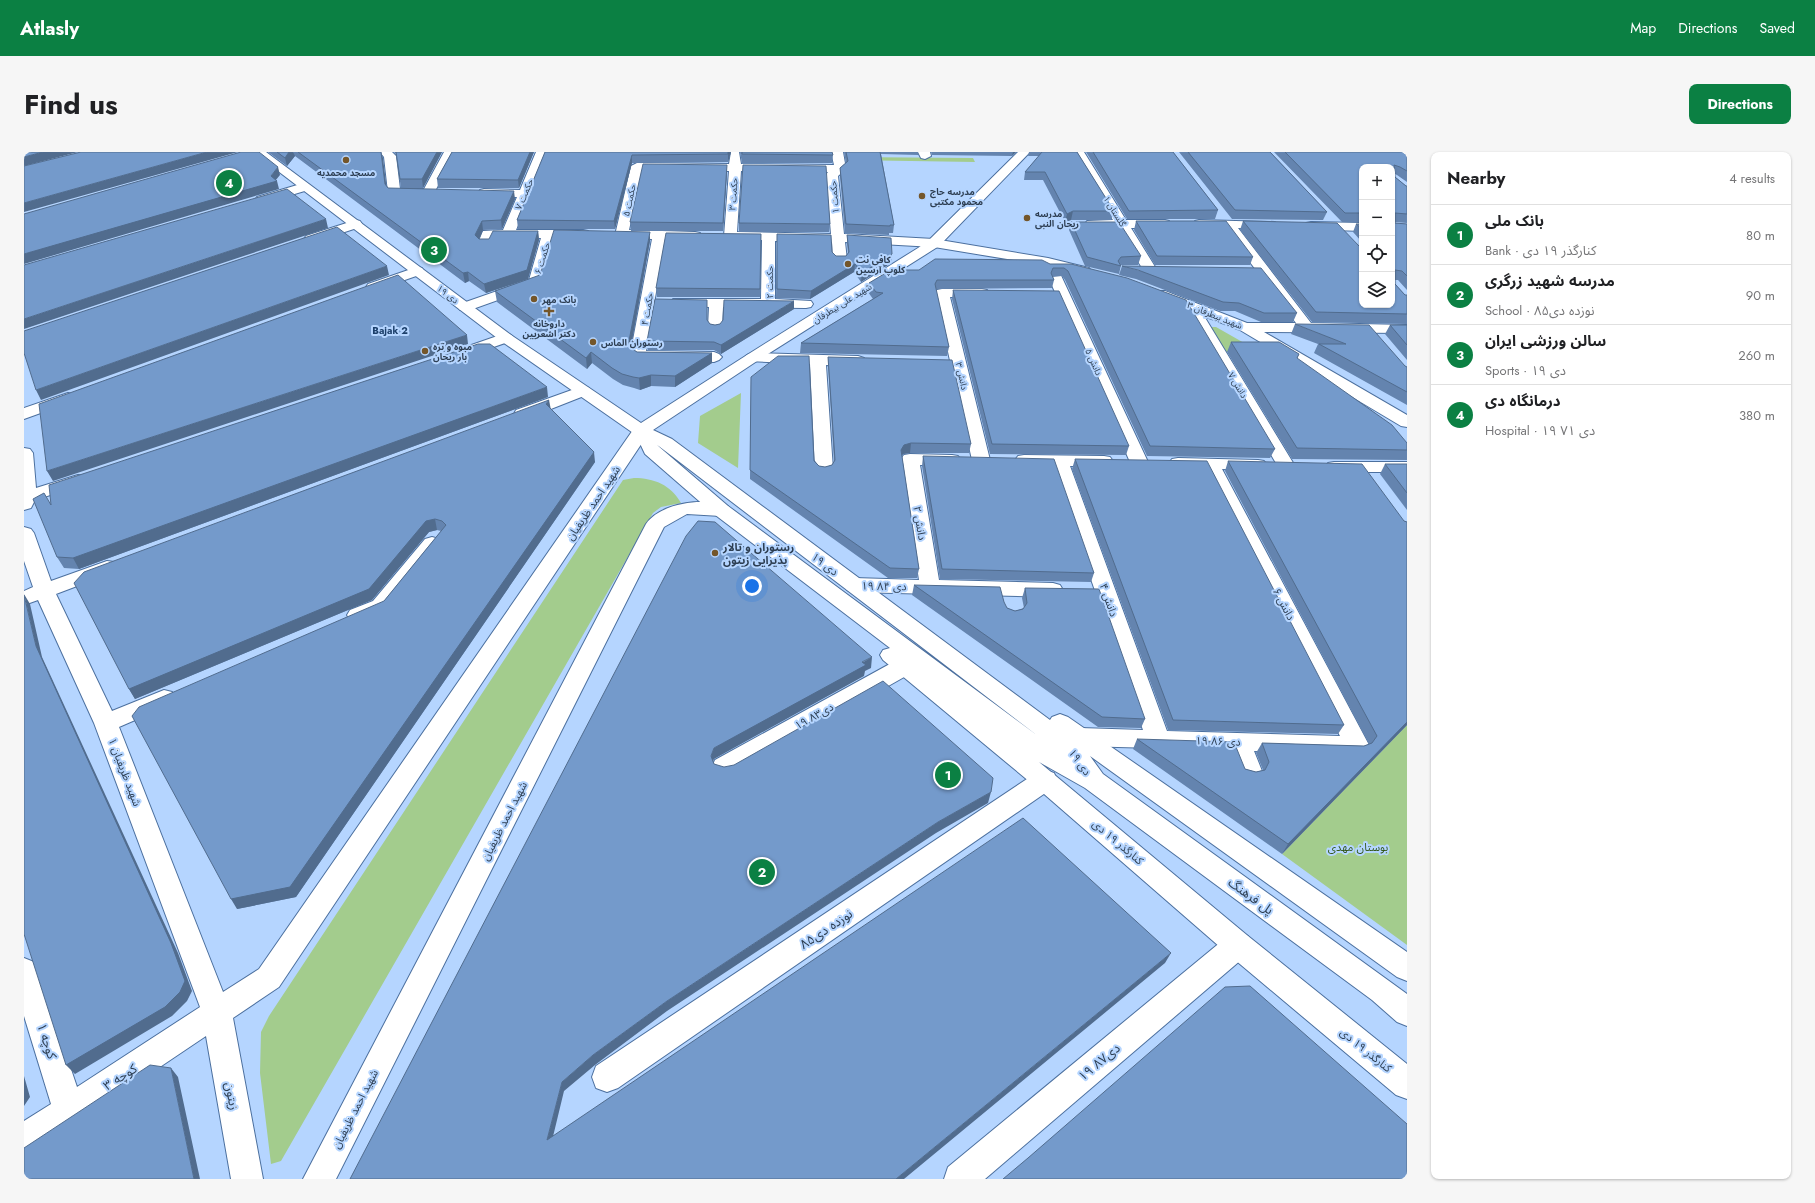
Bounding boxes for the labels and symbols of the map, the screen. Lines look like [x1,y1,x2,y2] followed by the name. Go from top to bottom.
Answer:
[341,155,351,165] marker: مسجد محمدیه
[317,166,375,179] place label: مسجد محمدیه
[216,168,242,198] pin: 4
[512,176,536,212] street label: حکمت ۷
[725,177,741,211] street label: حکمت ۳
[826,180,842,214] street label: حکمت ۱
[619,183,639,217] street label: حکمت ۵
[930,185,983,208] place label: مدرسه حاج محمود مکتبی
[917,191,927,201] marker: مدرسه حاج محمود مکتبی
[1100,193,1130,229] street label: گلستان ۱
[1035,207,1079,230] place label: مدرسه ریحان النبی
[1022,213,1032,223] marker: مدرسه ریحان النبی
[421,235,447,265] pin: 3
[531,240,553,276] street label: حکمت ۶
[856,253,906,277] place label: کافی نت کلوپ آرسین
[843,259,853,269] marker: کافی نت کلوپ آرسین
[763,266,776,298] street label: حکمت ۲
[810,280,874,326] street label: شهید علی بیطرفان
[434,282,462,306] street label: ۱۹ دی
[638,292,656,326] street label: حکمت ۴
[541,293,576,306] place label: بانک مهر
[529,294,539,304] marker: بانک مهر
[1185,298,1245,332] street label: شهید بیطرفان ۳
[544,306,554,316] marker: داروخانه دکتر اشعریین
[522,317,576,340] place label: داروخانه دکتر اشعریین
[372,323,408,338] district label: Bajak 2
[601,336,663,349] place label: رستوران الماس
[588,337,598,347] marker: رستوران الماس
[433,340,472,363] place label: میوه و تره بار ریحان
[420,346,430,356] marker: میوه و تره بار ریحان
[1082,347,1106,377] street label: دانش ۵
[953,361,971,391] street label: دانش ۳
[1225,370,1251,400] street label: دانش ۷
[562,462,624,544] street label: شهید احمد ظریفیان
[909,505,931,541] street label: ۲ دانش
[722,539,794,568] place label: رستوران و تالار پذیرایی زیتون
[710,548,720,558] marker: رستوران و تالار پذیرایی زیتون
[808,549,842,579] street label: ۱۹ دی
[742,576,762,596] your location
[861,578,907,594] street label: ۱۹ دی ۸۴
[1096,581,1122,619] street label: دانش ۴
[1269,585,1299,623] street label: ۶ دانش
[792,699,836,733] street label: ۱۹ دی۸۳
[1195,732,1241,750] street label: ۱۹ دی ۸۶
[105,735,146,809] street label: شهید ظریفیان ۱
[1065,745,1095,779] street label: ۱۹ دی
[935,760,961,790] pin: 1
[477,778,531,863] street label: شهید احمد ظریفیان
[1089,816,1147,868] street label: کنارگذر ۱۹ دی
[1328,839,1388,855] park label: بوستان مهدی
[749,857,775,887] pin: 2
[1224,873,1278,919] street label: پل فرهنگ
[796,904,856,954] street label: نوزده دی۸۵
[32,1021,62,1062] street label: کوچه ۱
[1337,1024,1396,1076] street label: کنارگذر ۱۹ دی
[1074,1039,1124,1085] street label: ۱۹ دی۸۷
[99,1059,141,1095] street label: کوچه ۳
[328,1066,382,1151] street label: شهید احمد ظریفیان
[220,1080,244,1112] street label: زيتون

